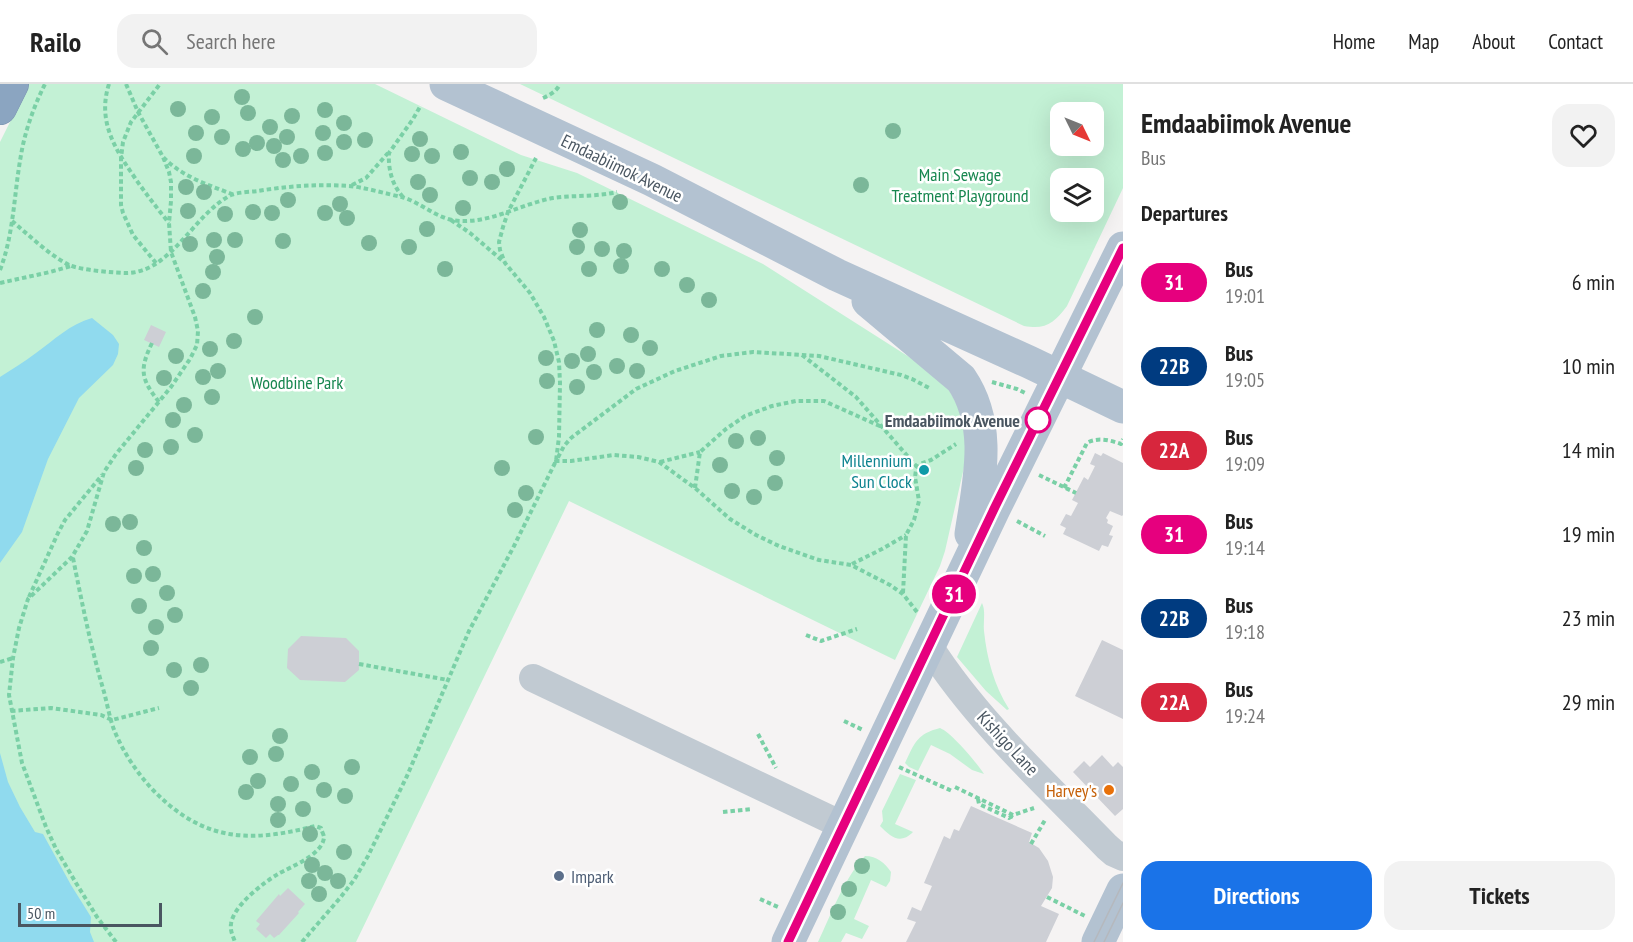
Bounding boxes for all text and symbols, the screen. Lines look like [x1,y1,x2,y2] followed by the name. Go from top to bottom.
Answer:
[117,14,537,68] search box
[30,23,81,60] text: Railo
[138,25,171,58] icon: search
[186,27,276,55] text: Search here
[1333,28,1375,55] text: Home
[1408,28,1439,55] text: Map
[1472,28,1515,55] text: About
[1548,28,1603,55] text: Contact
[1050,102,1104,156] north arrow
[1050,102,1104,222] map controls
[1141,104,1352,141] text: Emdaabiimok Avenue
[1552,104,1615,167] button: heart
[558,129,686,207] street label: Emdaabiimok Avenue
[1141,145,1166,171] text: Bus
[891,163,1029,207] park label: Main Sewage Treatment Playground
[1050,168,1104,222] button: layers
[1141,199,1228,227] text: Departures
[1225,255,1253,283] text: Bus
[1572,268,1615,296] text: 6 min
[1164,269,1184,296] text: 31
[1225,283,1265,309] text: 19:01
[1225,339,1253,367] text: Bus
[1562,352,1615,380] text: 10 min
[1159,353,1189,380] text: 22B
[1225,367,1265,393] text: 19:05
[251,371,343,394] park label: Woodbine Park
[1025,407,1051,433] marker: Emdaabiimok Avenue
[885,409,1020,432] place label: Emdaabiimok Avenue
[1225,423,1253,451] text: Bus
[1562,436,1615,464] text: 14 min
[1159,437,1189,464] text: 22A
[842,449,912,493] place label: Millennium Sun Clock
[1225,451,1265,477] text: 19:09
[917,463,931,477] marker: Millennium Sun Clock
[1225,507,1253,535] text: Bus
[1562,520,1615,548] text: 19 min
[1164,521,1184,548] text: 31
[1225,535,1265,561] text: 19:14
[927,574,981,614] line badge: 31
[944,581,964,608] text: 31
[1225,591,1253,619] text: Bus
[1562,604,1615,632] text: 23 min
[1159,605,1189,632] text: 22B
[1225,619,1265,645] text: 19:18
[1225,675,1253,703] text: Bus
[1562,688,1615,716] text: 29 min
[1159,689,1189,716] text: 22A
[1225,703,1265,729] text: 19:24
[972,706,1044,780] street label: Kishigo Lane
[1046,779,1097,802] place label: Harvey's
[1102,783,1116,797] marker: Harvey's
[1141,861,1372,930] button: Directions
[1384,861,1615,930] button: Tickets
[571,865,614,888] place label: Impark
[552,869,566,883] marker: Impark
[18,900,162,928] scale bar
[27,903,55,923] text: 50 m

